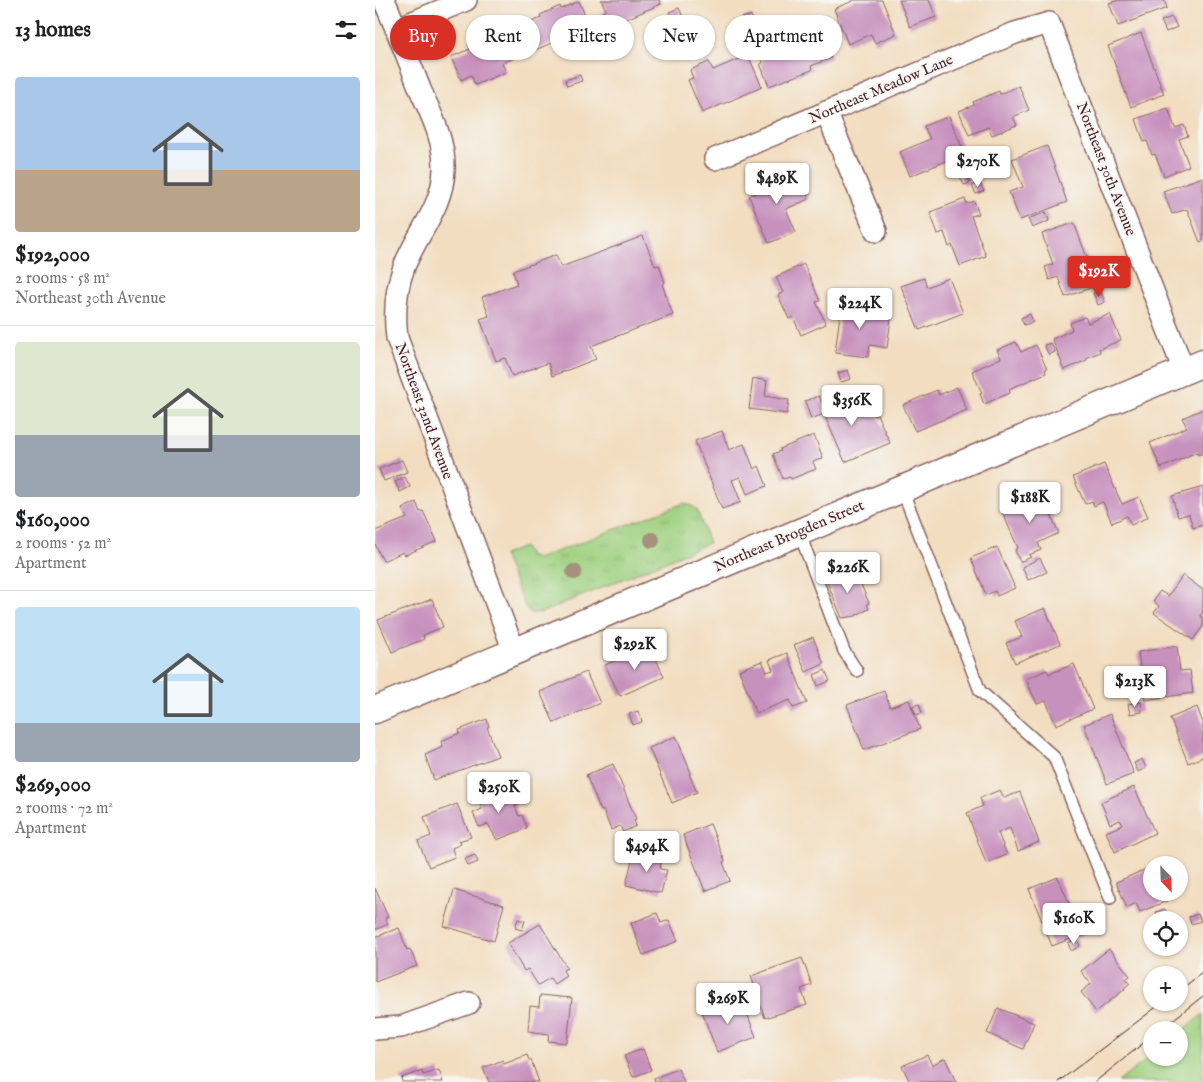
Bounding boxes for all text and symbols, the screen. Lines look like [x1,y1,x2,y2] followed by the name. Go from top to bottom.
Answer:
[390,15,456,60] chip: Buy
[466,15,540,60] chip: Rent
[550,15,634,60] chip: Filters
[644,15,715,60] chip: New
[725,15,842,60] chip: Apartment
[332,16,360,44] icon: filters
[15,17,91,44] text: 13 homes
[806,50,956,128] street label: Northeast Meadow Lane
[1072,100,1140,239] street label: Northeast 30th Avenue
[143,109,233,199] icon: home
[943,146,1013,188] pin: $270K
[956,152,1000,172] text: $270K
[742,162,812,205] pin: $489K
[756,169,798,189] text: $489K
[15,242,90,269] text: $192,000
[1064,256,1134,298] pin: $192K
[1079,262,1119,282] text: $192K
[15,269,110,289] text: 2 rooms · 58 m²
[825,288,895,330] pin: $224K
[15,289,166,309] text: Northeast 30th Avenue
[838,294,882,314] text: $224K
[390,340,458,482] street label: Northeast 32nd Avenue
[143,375,233,465] icon: home
[817,384,887,427] pin: $356K
[833,391,871,411] text: $356K
[995,482,1065,524] pin: $188K
[1011,488,1049,508] text: $188K
[711,496,867,576] street label: Northeast Brogden Street
[15,507,90,534] text: $160,000
[15,534,111,554] text: 2 rooms · 52 m²
[813,552,883,594] pin: $226K
[15,554,86,574] text: Apartment
[827,558,869,578] text: $226K
[600,628,670,671] pin: $292K
[614,635,656,655] text: $292K
[143,640,233,730] icon: home
[1100,666,1170,708] pin: $213K
[1115,672,1155,692] text: $213K
[15,772,91,799] text: $269,000
[464,772,534,814] pin: $250K
[478,778,520,798] text: $250K
[15,799,113,819] text: 2 rooms · 72 m²
[15,819,86,839] text: Apartment
[612,830,682,873] pin: $494K
[626,837,669,857] text: $494K
[1143,856,1187,901] north arrow
[1143,856,1188,1066] map controls
[1039,902,1109,945] pin: $160K
[1054,909,1095,929] text: $160K
[1143,911,1188,956] button: locate
[1143,966,1188,1011] button: +
[693,982,763,1025] pin: $269K
[707,989,749,1009] text: $269K
[1143,1021,1188,1066] button: −

